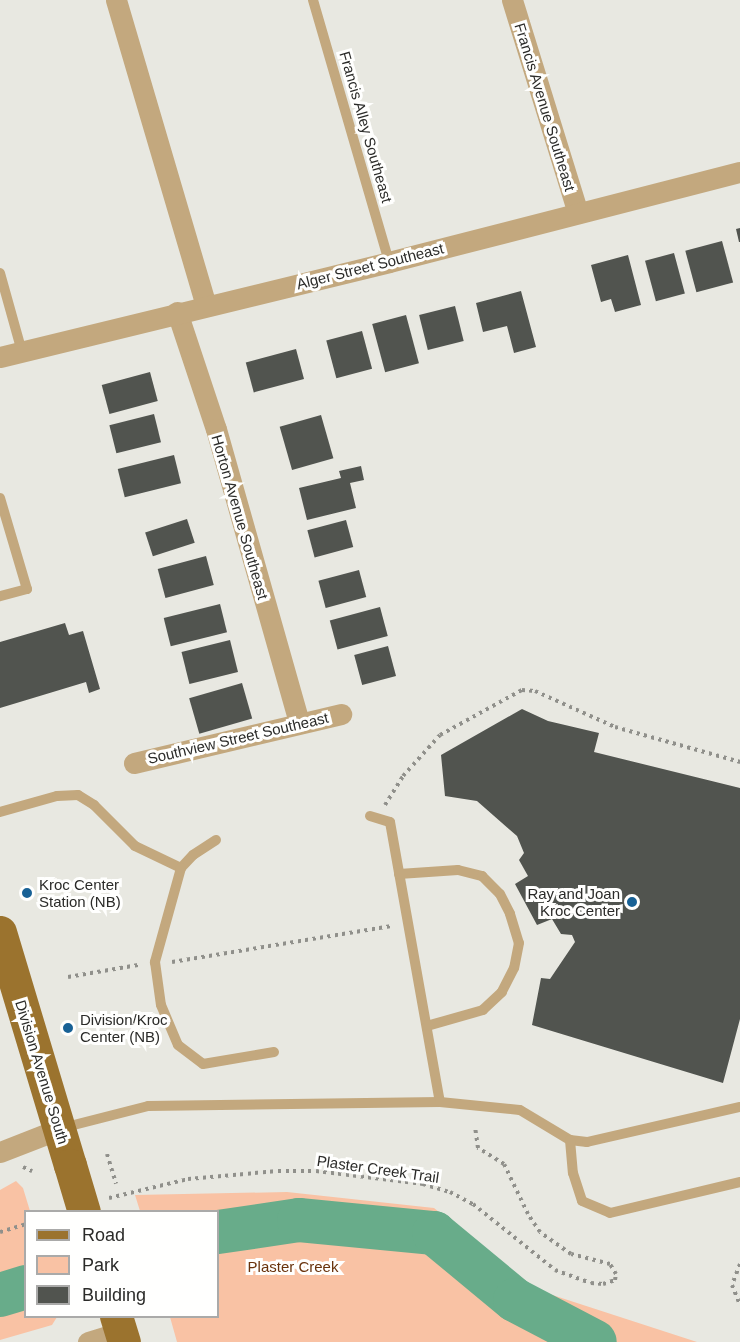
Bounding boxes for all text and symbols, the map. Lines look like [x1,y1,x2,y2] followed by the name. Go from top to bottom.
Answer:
[511,20,579,194] street label: Francis Avenue Southeast
[336,49,396,205] street label: Francis Alley Southeast
[295,239,445,293] street label: Alger Street Southeast
[208,432,272,602] street label: Horton Avenue Southeast
[146,708,330,768] street label: Southview Street Southeast
[39,875,121,910] place label: Kroc Center Station (NB)
[527,884,620,919] place label: Ray and Joan Kroc Center
[20,886,34,900] marker: Kroc Center Station (NB)
[625,895,639,909] marker: Ray and Joan Kroc Center
[11,997,73,1147] street label: Division Avenue South
[80,1010,168,1045] place label: Division/Kroc Center (NB)
[61,1021,75,1035] marker: Division/Kroc Center (NB)
[316,1151,440,1187] street label: Plaster Creek Trail
[24,1210,219,1318] legend
[82,1225,125,1245] text: Road
[82,1255,119,1275] text: Park
[248,1258,338,1276] park label: Plaster Creek
[82,1285,146,1305] text: Building

